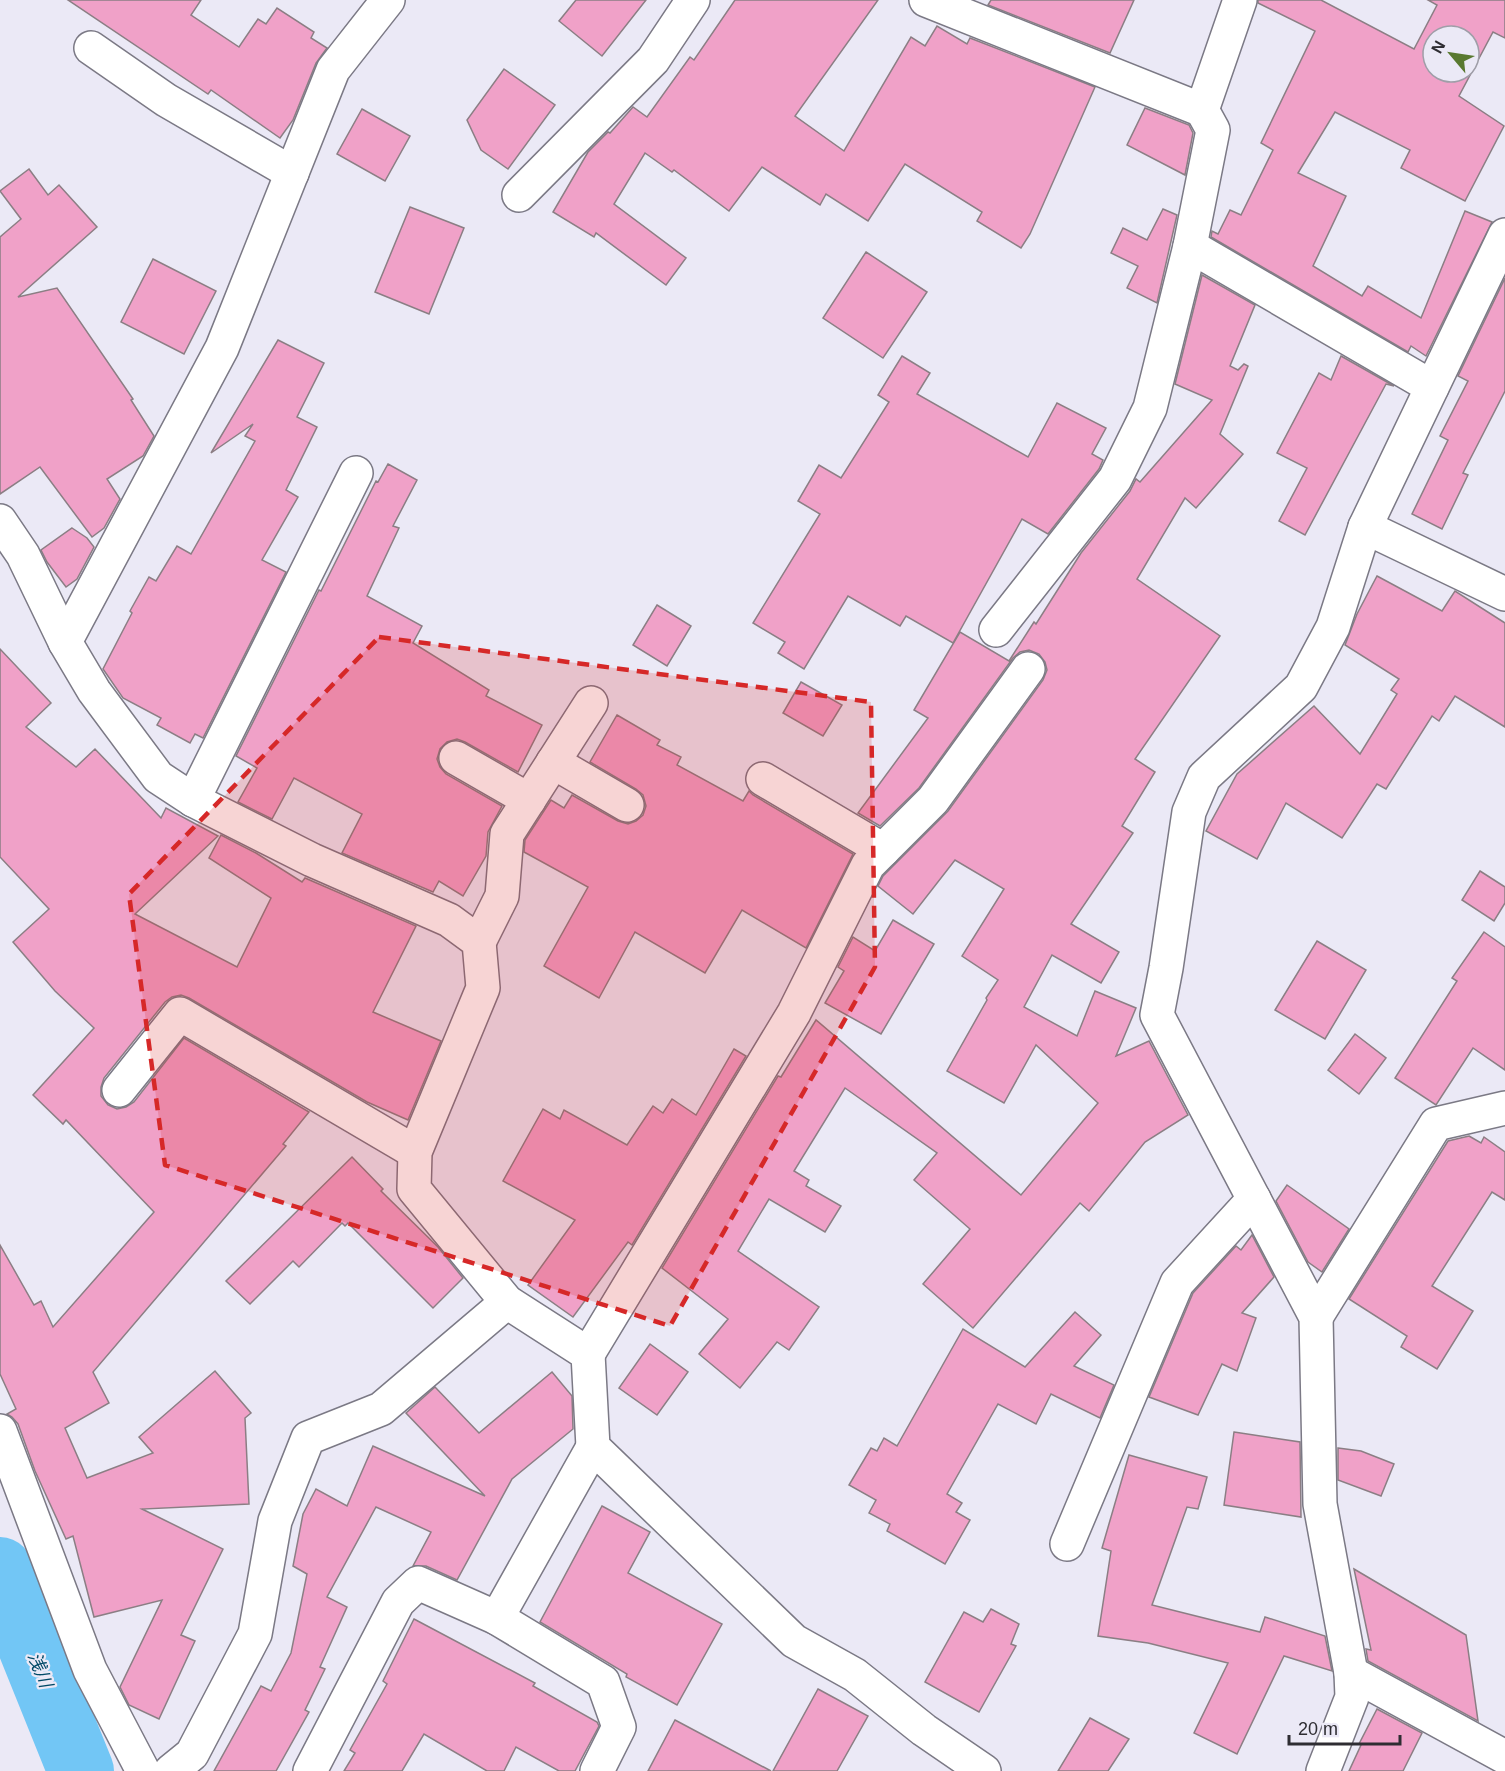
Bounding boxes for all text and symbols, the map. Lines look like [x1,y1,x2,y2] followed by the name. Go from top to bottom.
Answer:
[1421,24,1481,84] north arrow
[1428,38,1449,56] text: N
[24,1650,57,1692] water label: 浅川
[1289,1708,1400,1746] scale bar
[1298,1719,1338,1739] text: 20 m

